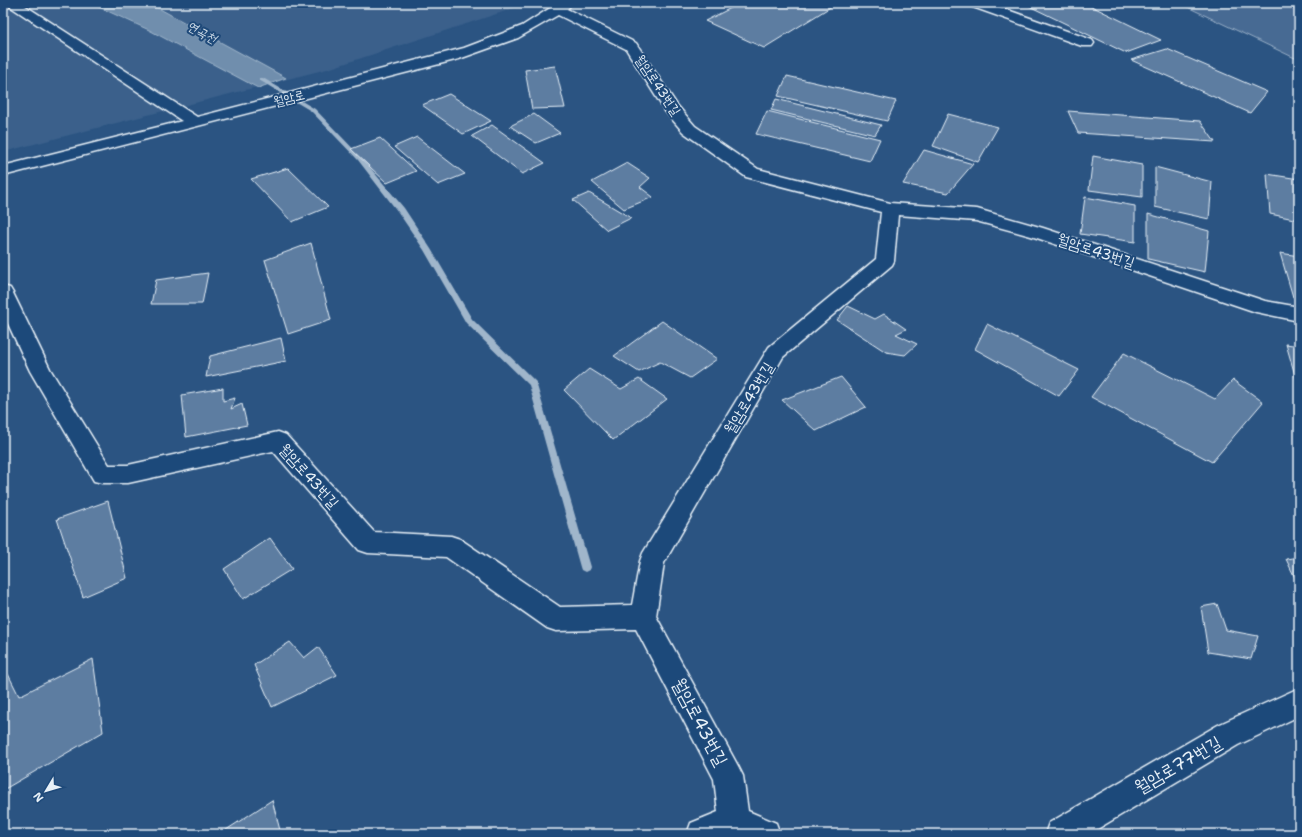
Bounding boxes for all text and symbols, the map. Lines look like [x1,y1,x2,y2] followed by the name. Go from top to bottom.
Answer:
[184,17,221,48] water label: 연곡천
[631,51,685,119] street label: 월암로43번길
[272,86,306,110] street label: 월암로
[1055,229,1137,273] street label: 월암로43번길
[720,358,778,438] street label: 월암로43번길
[275,439,343,513] street label: 월암로43번길
[667,674,733,771] street label: 월암로43번길
[1130,730,1226,800] street label: 월암로77번길
[26,771,66,811] north arrow
[30,789,47,805] text: N

